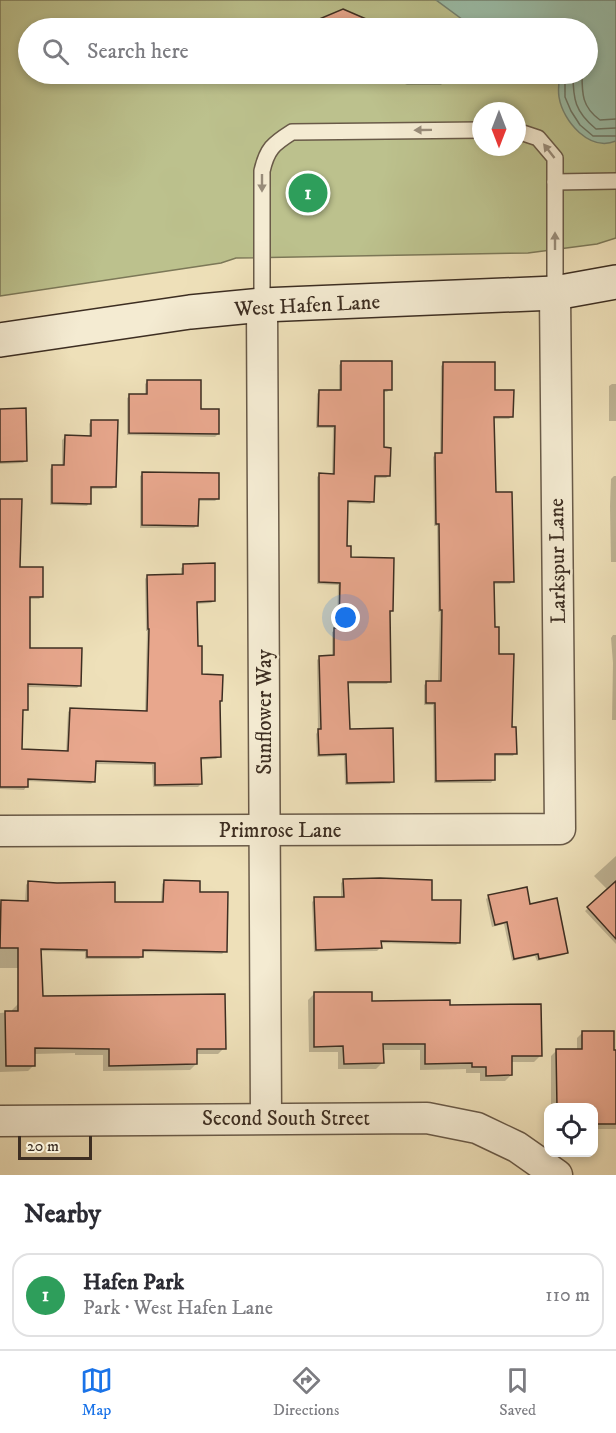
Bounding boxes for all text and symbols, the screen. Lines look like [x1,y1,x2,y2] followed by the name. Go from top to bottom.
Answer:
[18,18,598,84] search box
[39,35,72,68] icon: search
[87,38,189,65] text: Search here
[472,102,526,156] north arrow
[413,125,432,135] one-way arrow
[542,143,555,159] one-way arrow
[288,170,328,216] pin: 1
[257,174,267,193] one-way arrow
[550,231,560,250] one-way arrow
[232,289,381,323] street label: West Hafen Lane
[544,498,572,624] street label: Larkspur Lane
[331,603,360,632] your location
[252,648,278,775] street label: Sunflower Way
[218,818,342,844] street label: Primrose Lane
[544,1103,598,1157] map controls
[544,1103,598,1157] button: locate
[202,1106,370,1132] street label: Second South Street
[18,1133,92,1160] scale bar
[27,1136,59,1156] text: 20 m
[24,1198,101,1231] text: Nearby
[83,1269,184,1296] text: Hafen Park
[42,1283,49,1308] text: 1
[545,1283,590,1308] text: 110 m
[83,1296,273,1321] text: Park · West Hafen Lane
[80,1364,113,1420] tab: Map
[273,1364,339,1420] tab: Directions
[499,1364,536,1420] tab: Saved

